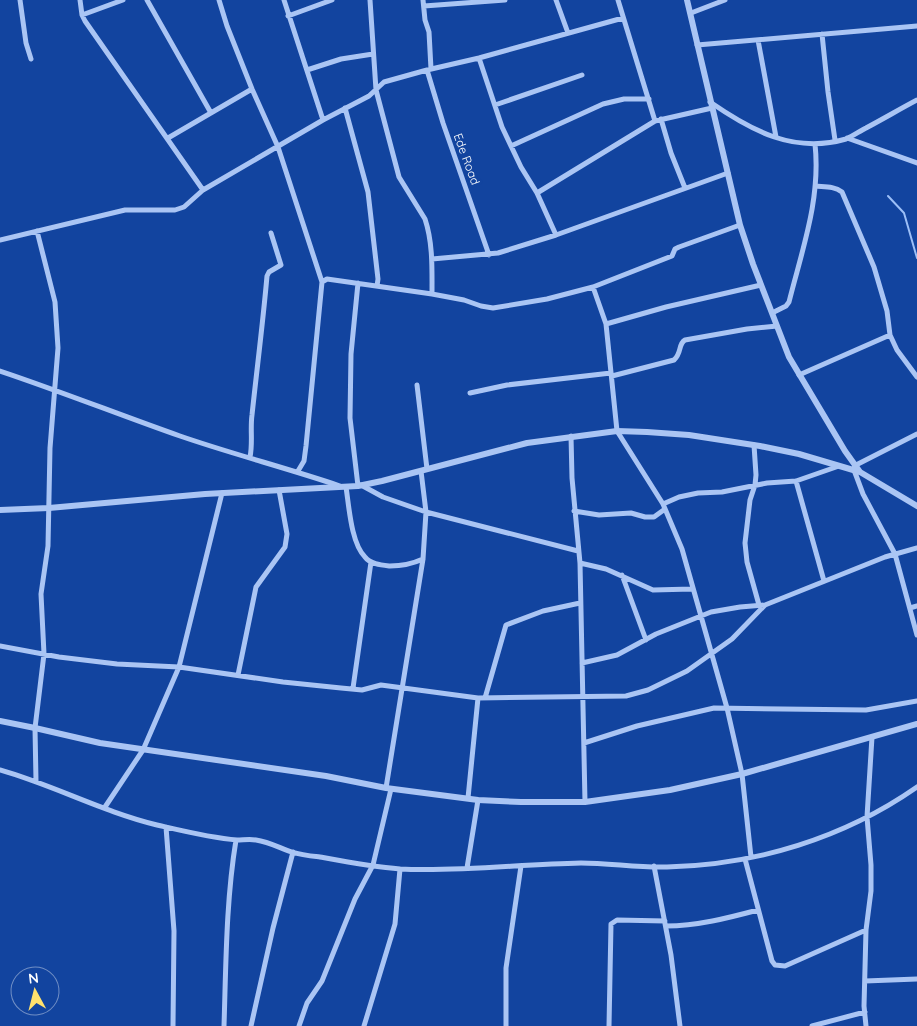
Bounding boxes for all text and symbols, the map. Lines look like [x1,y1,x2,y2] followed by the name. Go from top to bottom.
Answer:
[451,131,483,187] street label: Ede Road
[10,966,60,1016] north arrow
[27,969,40,988] text: N

